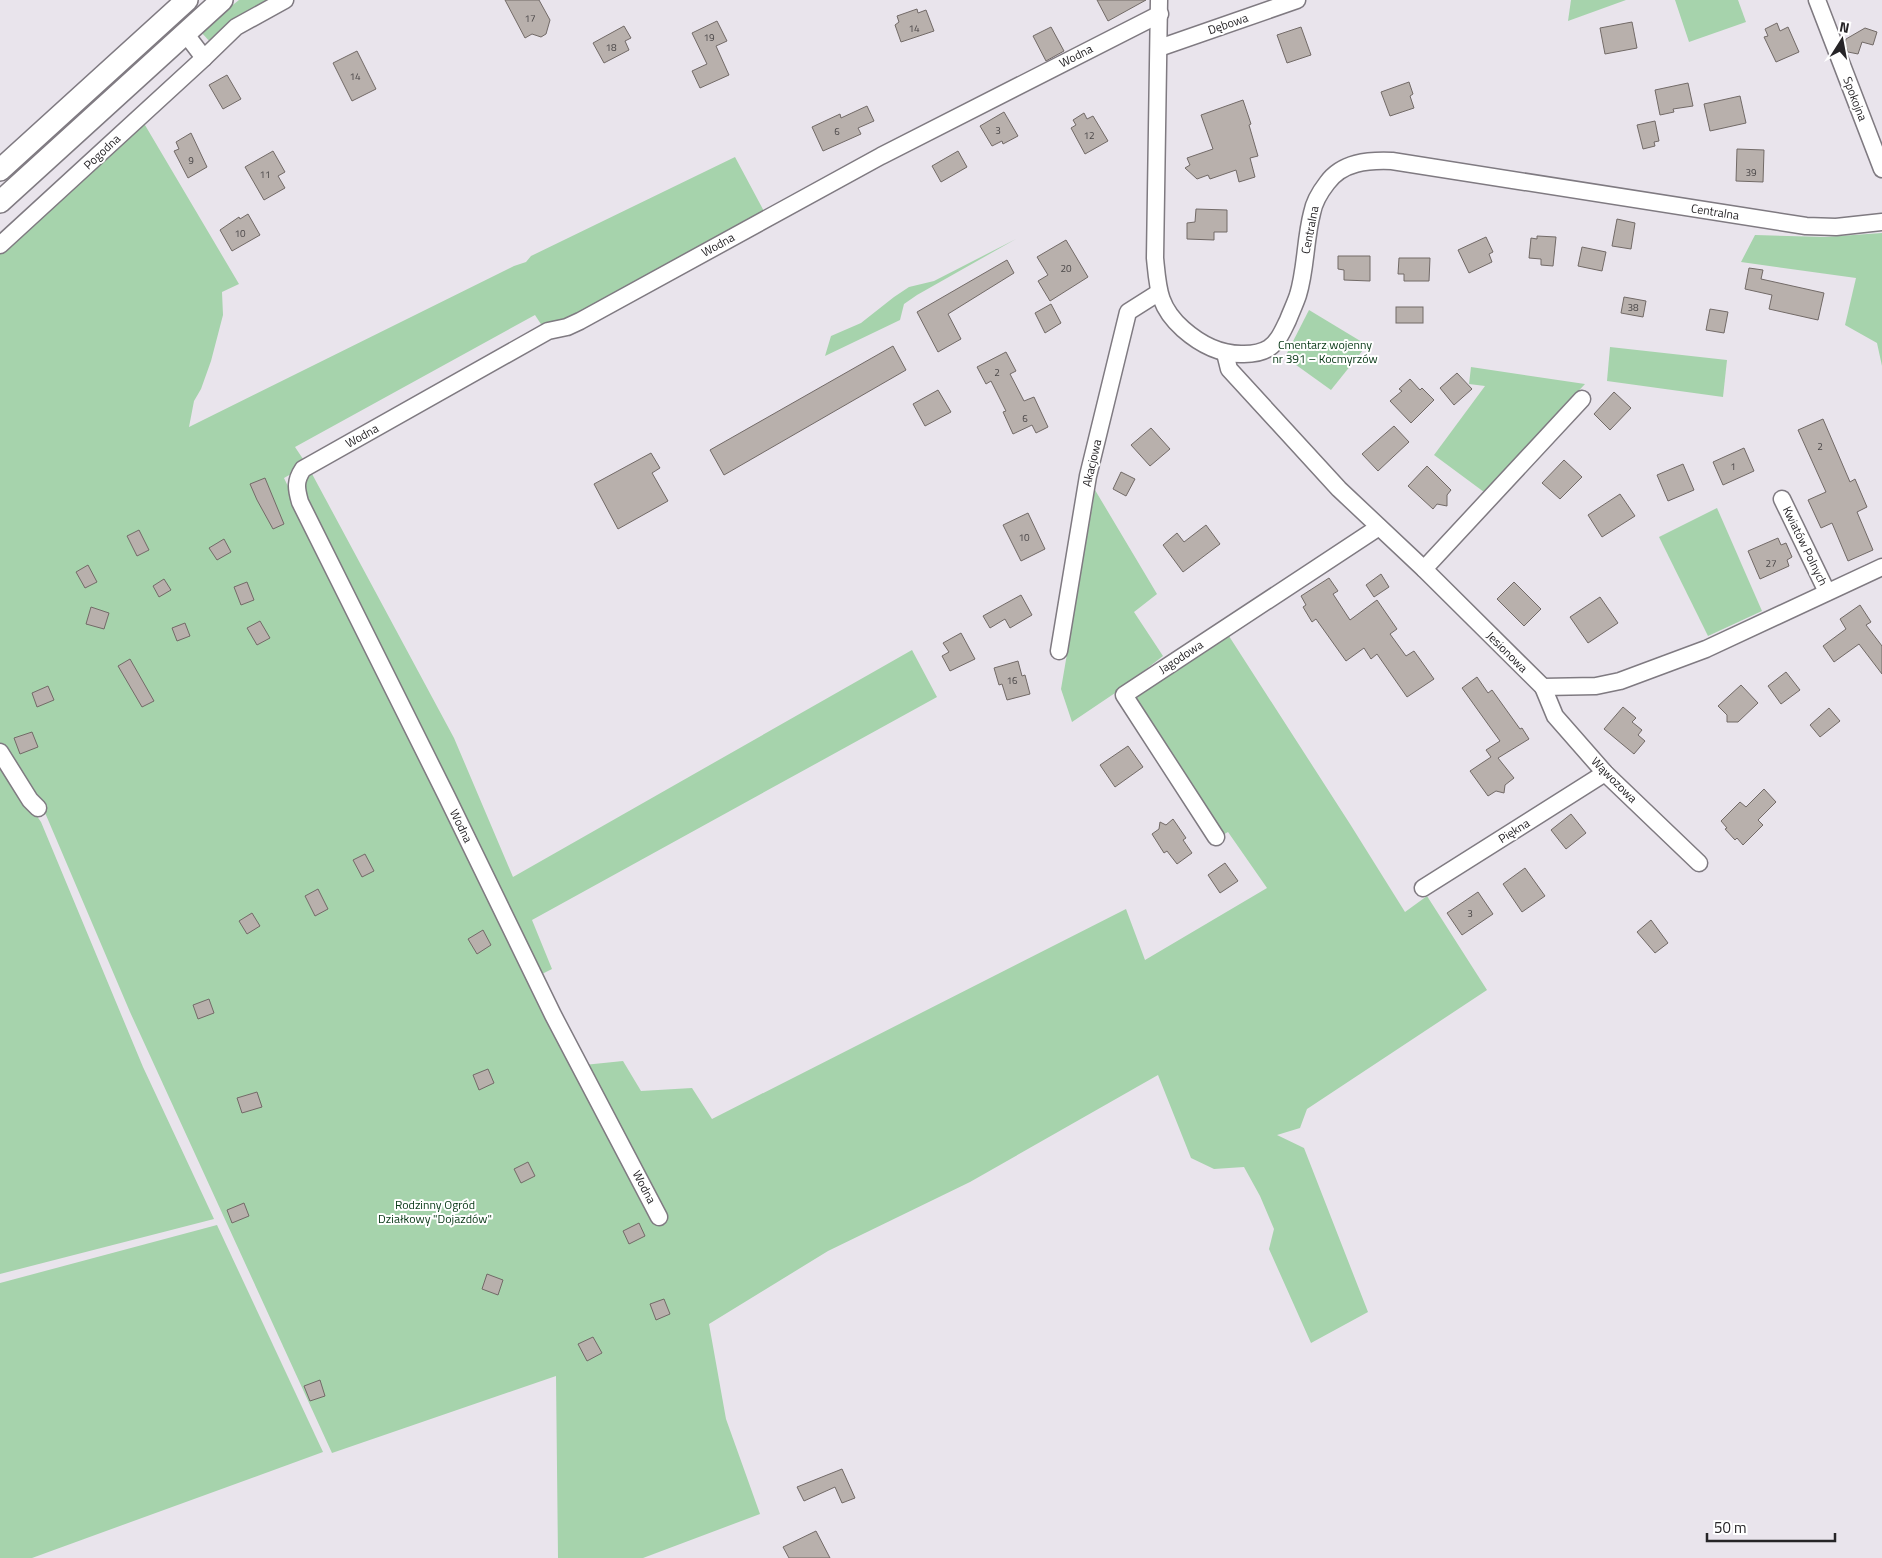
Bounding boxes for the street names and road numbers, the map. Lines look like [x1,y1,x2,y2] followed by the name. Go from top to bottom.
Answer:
[1205,8,1251,39] street label: Dębowa
[1056,39,1096,72] street label: Wodna
[1838,74,1873,124] street label: Spokojna
[79,129,124,174] street label: Pogodna
[1690,198,1741,225] street label: Centralna
[1296,204,1323,256] street label: Centralna
[698,228,738,261] street label: Wodna
[342,419,382,452] street label: Wodna
[1077,437,1106,488] street label: Akacjowa
[1778,503,1833,589] street label: Kwiatów Polnych
[1482,627,1532,677] street label: Jesionowa
[1155,635,1207,678] street label: Jagodowa
[1587,752,1642,807] street label: Wąwozowa
[445,806,478,846] street label: Wodna
[1494,814,1533,848] street label: Piękna
[628,1167,661,1207] street label: Wodna

